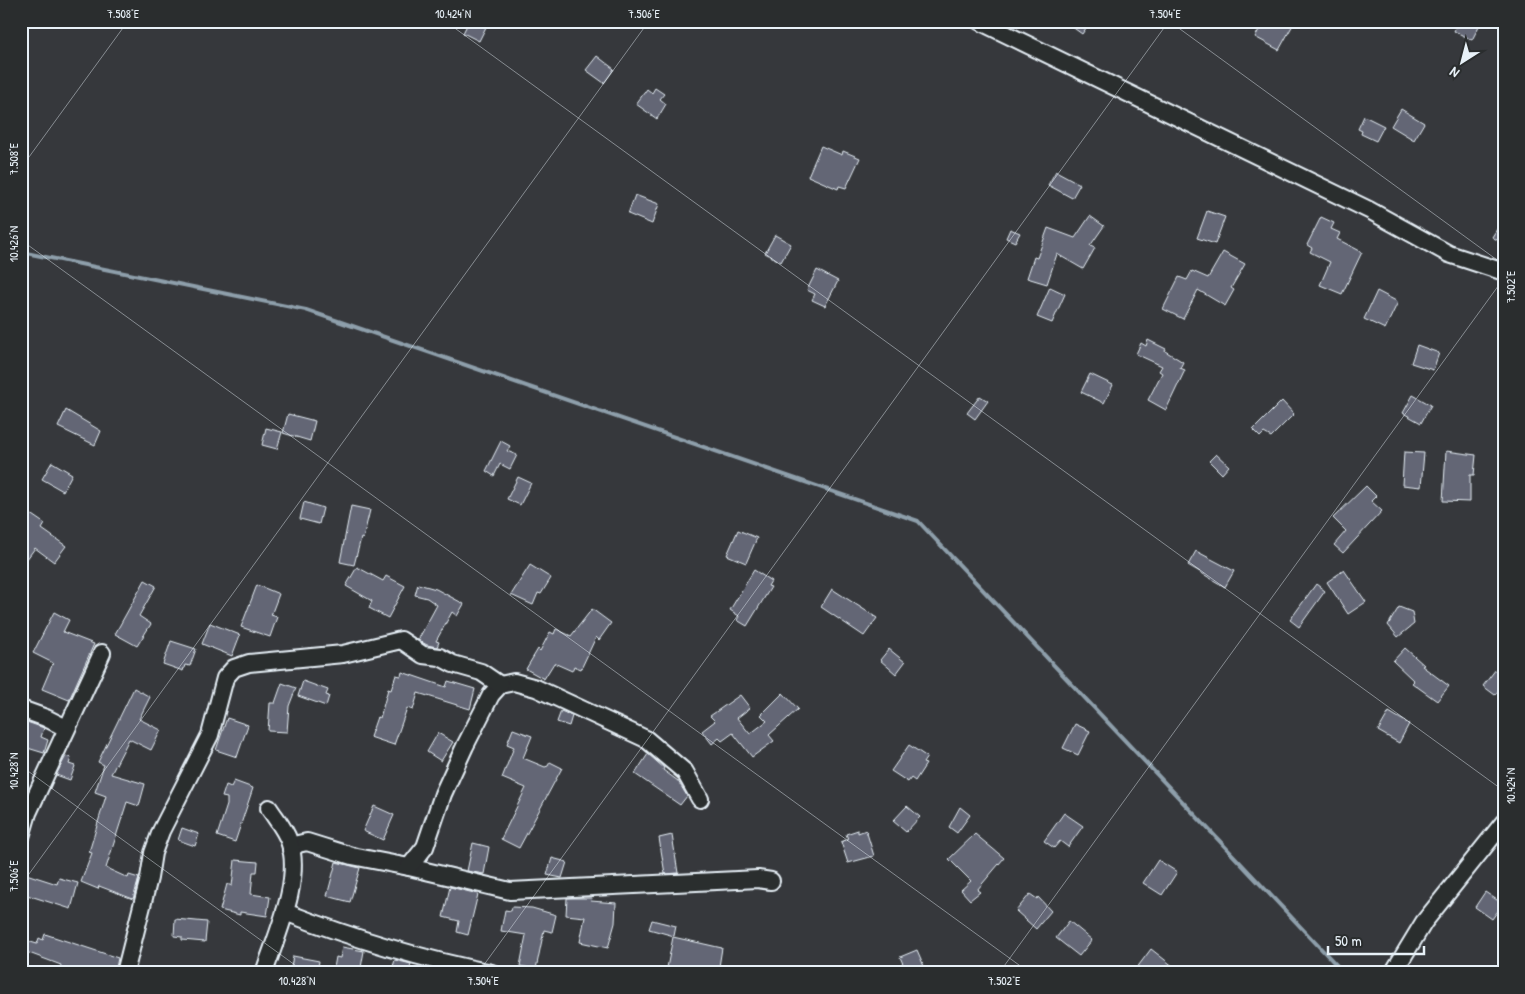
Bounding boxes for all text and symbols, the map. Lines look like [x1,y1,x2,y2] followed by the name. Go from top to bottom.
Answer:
[107,5,140,22] text: 7.508°E
[435,5,471,22] text: 10.424°N
[628,5,661,22] text: 7.506°E
[1149,5,1181,22] text: 7.504°E
[1438,38,1488,88] north arrow
[1445,63,1463,83] text: N
[5,142,22,175] text: 7.508°E
[5,226,22,262] text: 10.426°N
[1502,270,1519,303] text: 7.502°E
[5,753,22,789] text: 10.428°N
[1502,768,1519,804] text: 10.424°N
[5,859,22,892] text: 7.506°E
[1328,924,1424,956] scale bar
[1335,930,1362,951] text: 50 m
[279,972,315,989] text: 10.428°N
[467,972,499,989] text: 7.504°E
[988,972,1021,989] text: 7.502°E

